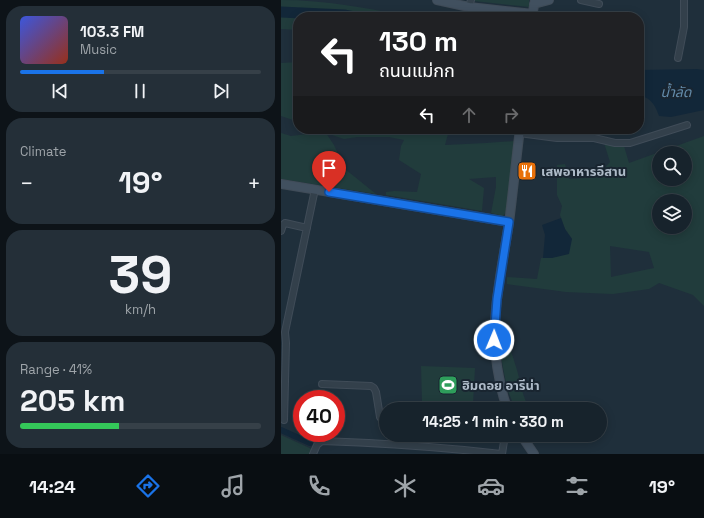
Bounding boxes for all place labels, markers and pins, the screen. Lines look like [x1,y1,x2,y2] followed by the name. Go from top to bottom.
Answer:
[312,151,346,192] pin
[516,160,538,182] restaurant icon: เสพอาหารอีสาน
[541,163,626,180] place label: เสพอาหารอีสาน
[437,374,459,396] sports icon: ฮิมดอย อารีน่า
[462,377,540,394] place label: ฮิมดอย อารีน่า

